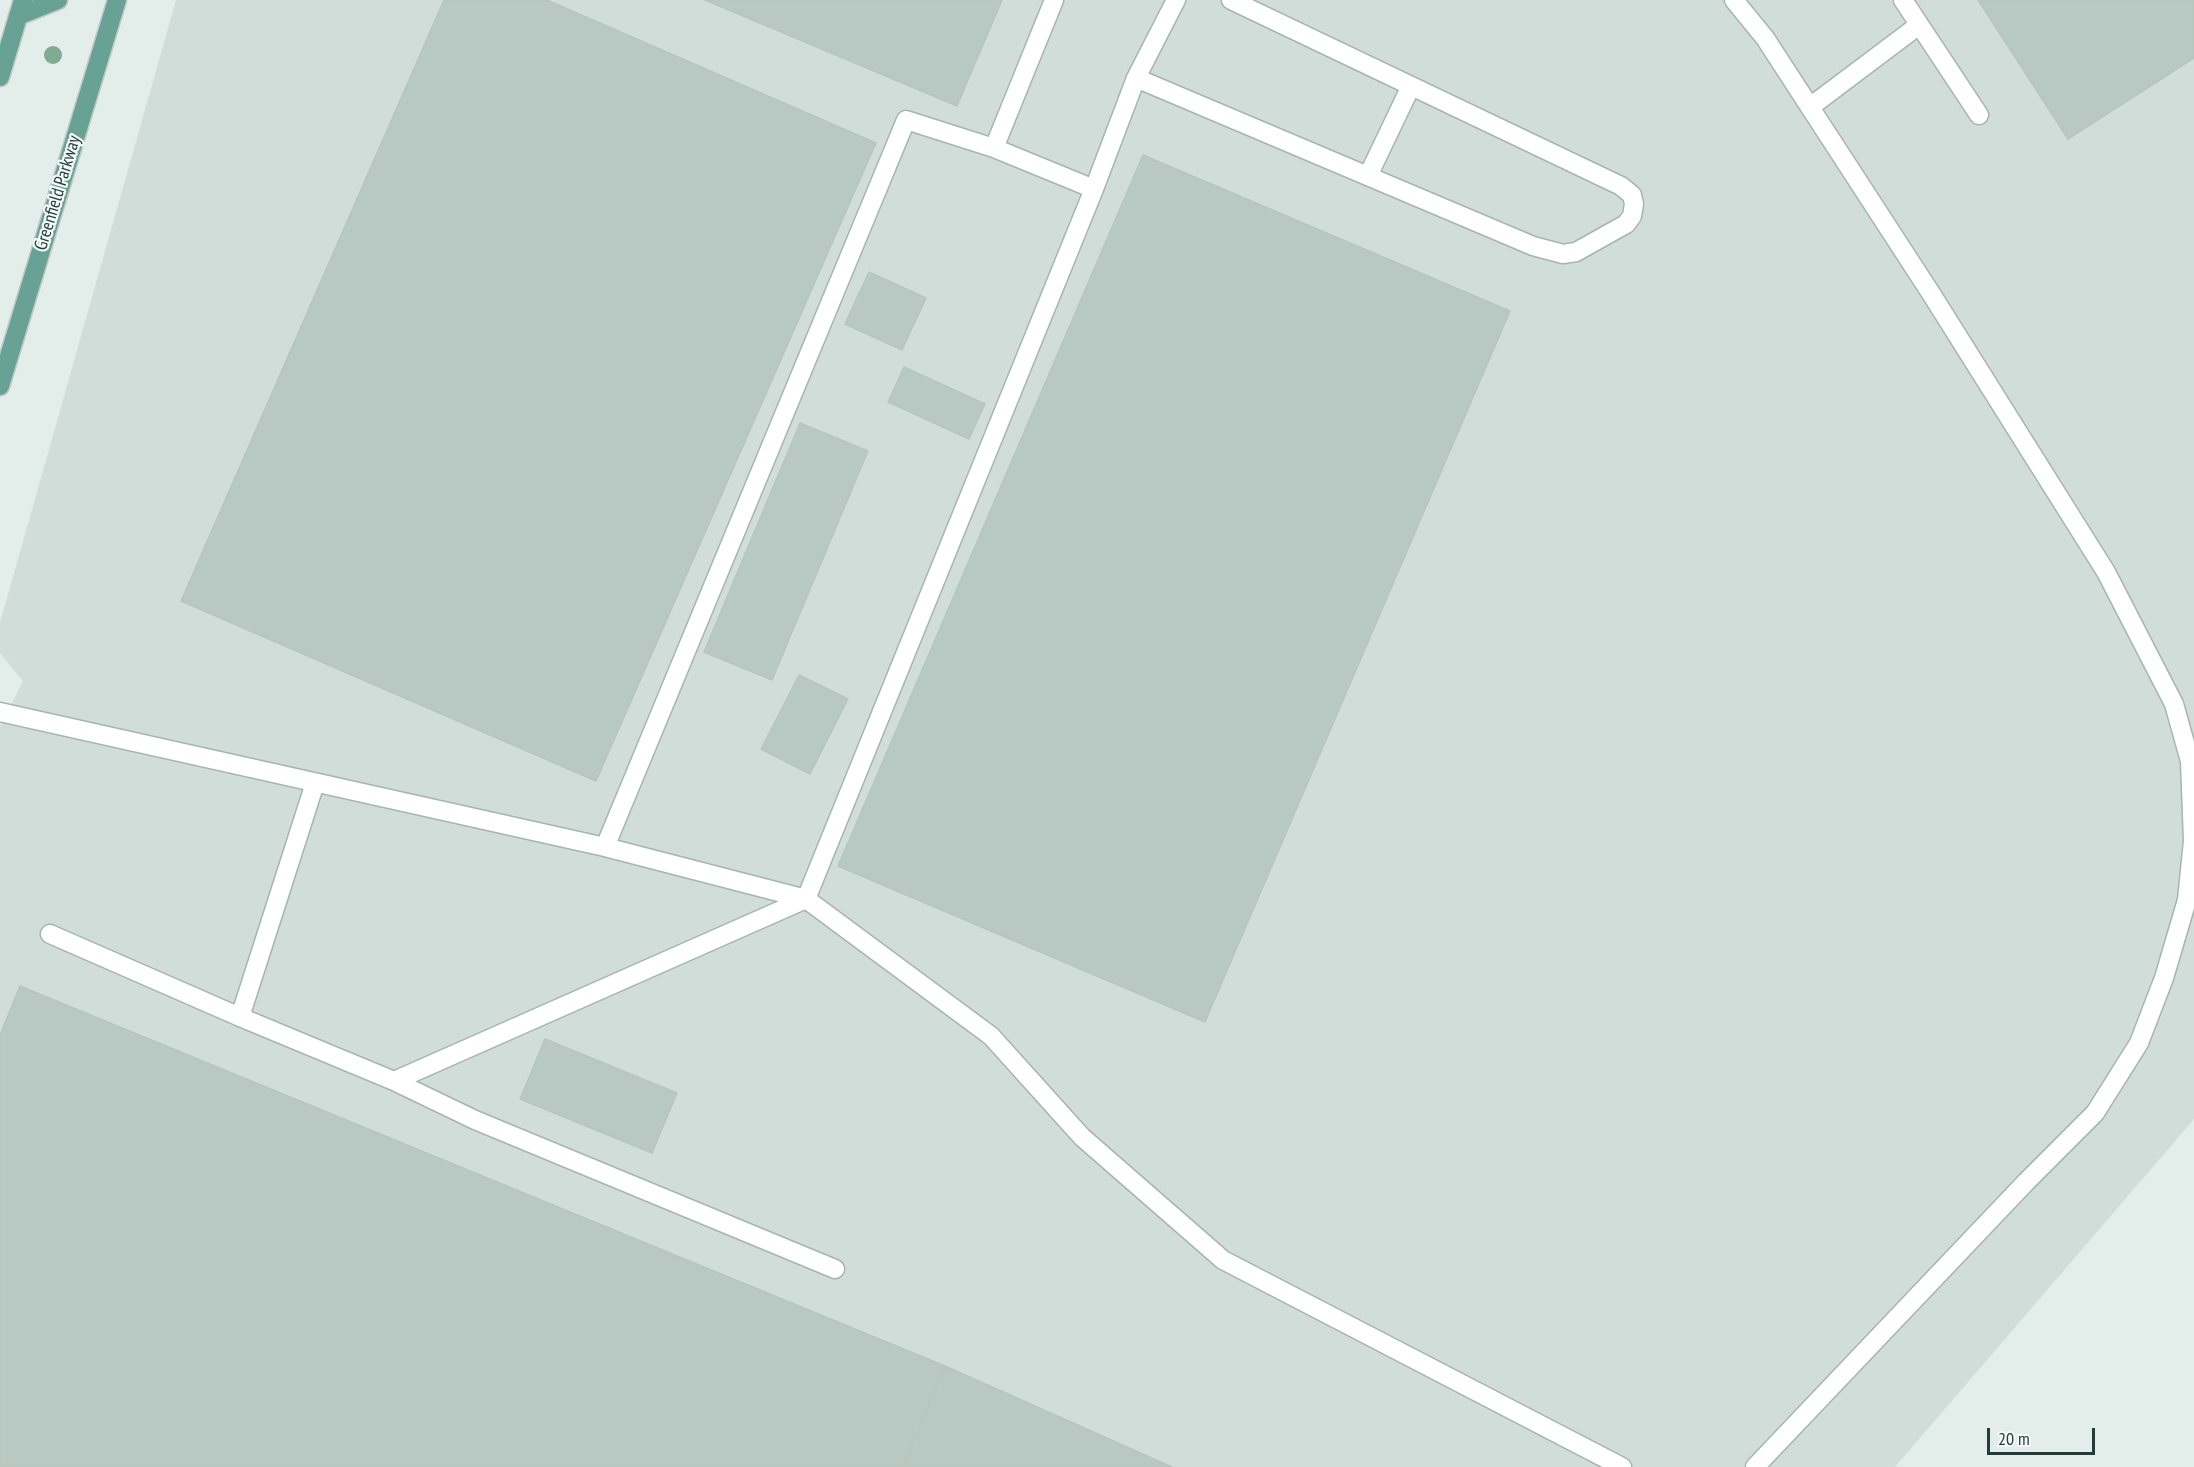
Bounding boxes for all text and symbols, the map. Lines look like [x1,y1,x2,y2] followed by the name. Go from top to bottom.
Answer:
[30,133,86,253] street label: Greenfield Parkway
[1990,1416,2098,1454] scale bar
[1998,1427,2030,1450] text: 20 m

